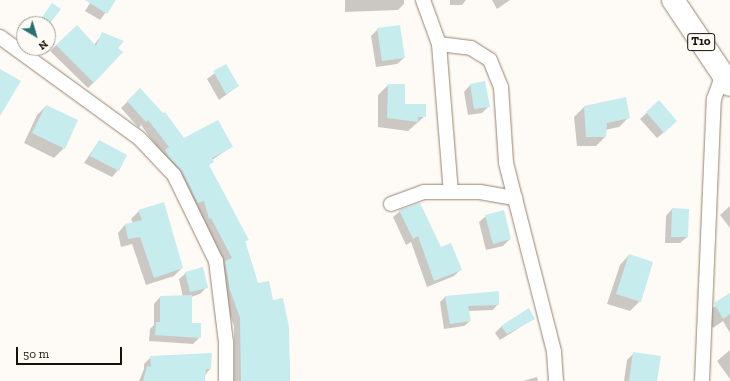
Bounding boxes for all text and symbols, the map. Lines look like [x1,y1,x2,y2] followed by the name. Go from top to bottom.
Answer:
[16,16,56,56] north arrow
[687,32,715,52] road number: T10
[36,37,50,53] text: N
[18,339,124,365] scale bar
[23,347,49,361] text: 50 m

